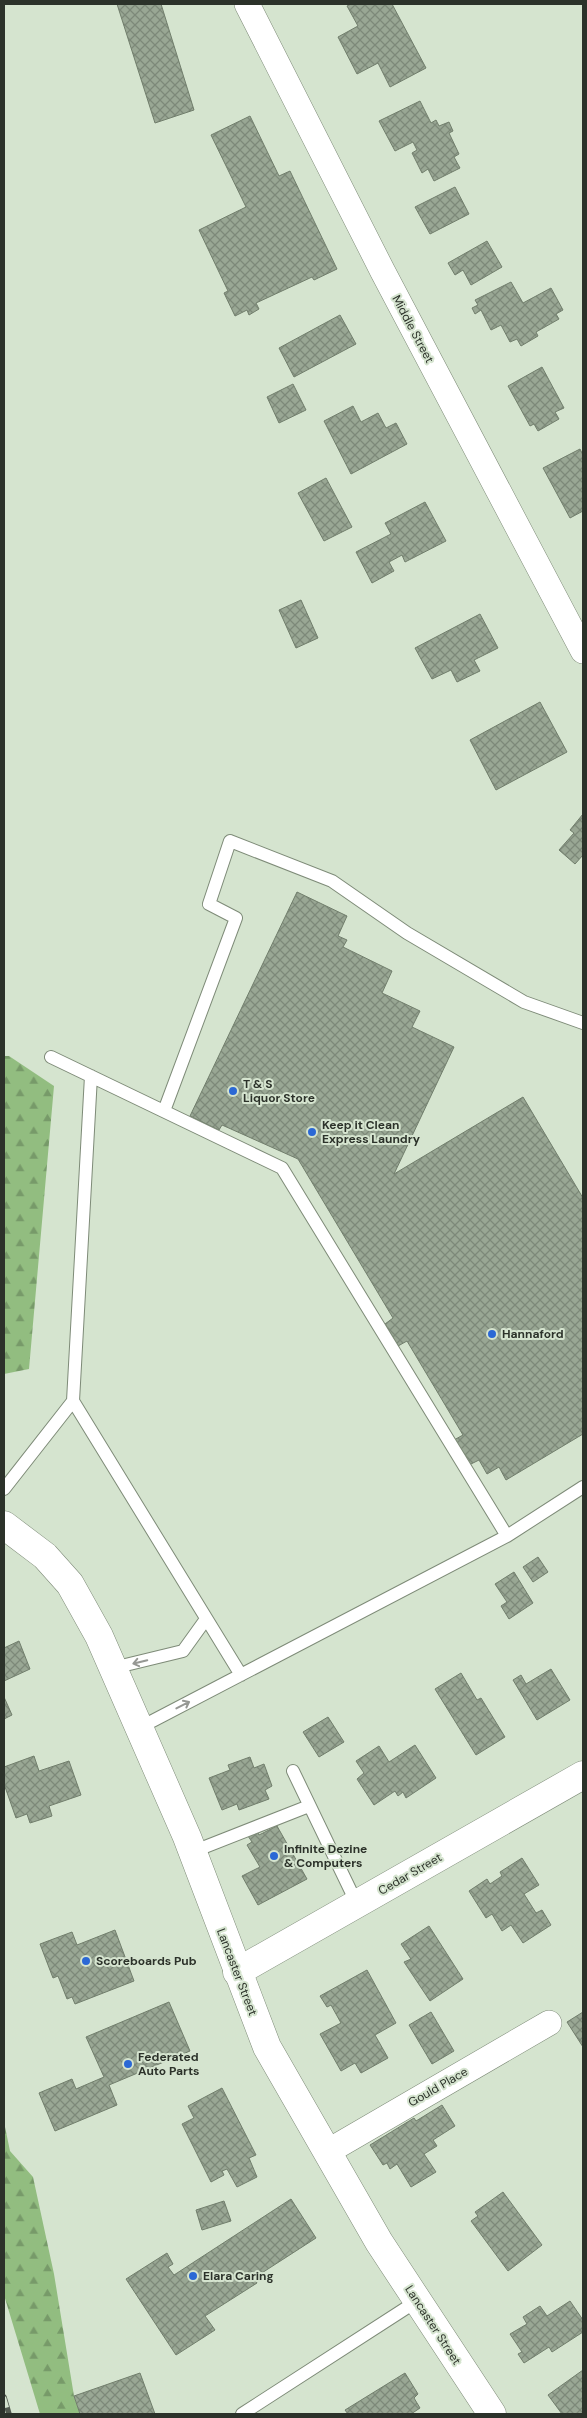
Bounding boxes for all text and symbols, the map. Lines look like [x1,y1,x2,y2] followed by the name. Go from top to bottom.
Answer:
[388,292,438,366] street label: Middle Street
[243,1076,315,1106] place label: T & S Liquor Store
[227,1085,239,1097] marker: T & S Liquor Store
[322,1117,421,1147] place label: Keep it Clean Express Laundry
[306,1126,318,1138] marker: Keep it Clean Express Laundry
[502,1326,564,1342] place label: Hannaford
[486,1328,498,1340] marker: Hannaford
[132,1658,148,1667] one-way arrow
[175,1700,190,1710] one-way arrow
[284,1841,367,1871] place label: Infinite Dezine & Computers
[375,1849,445,1899] street label: Cedar Street
[268,1850,280,1862] marker: Infinite Dezine & Computers
[213,1926,261,2018] street label: Lancaster Street
[96,1953,197,1969] place label: Scoreboards Pub
[80,1955,92,1967] marker: Scoreboards Pub
[138,2049,199,2079] place label: Federated Auto Parts
[122,2058,134,2070] marker: Federated Auto Parts
[405,2063,471,2111] street label: Gould Place
[203,2268,274,2284] place label: Elara Caring
[187,2270,199,2282] marker: Elara Caring
[401,2282,465,2368] street label: Lancaster Street

